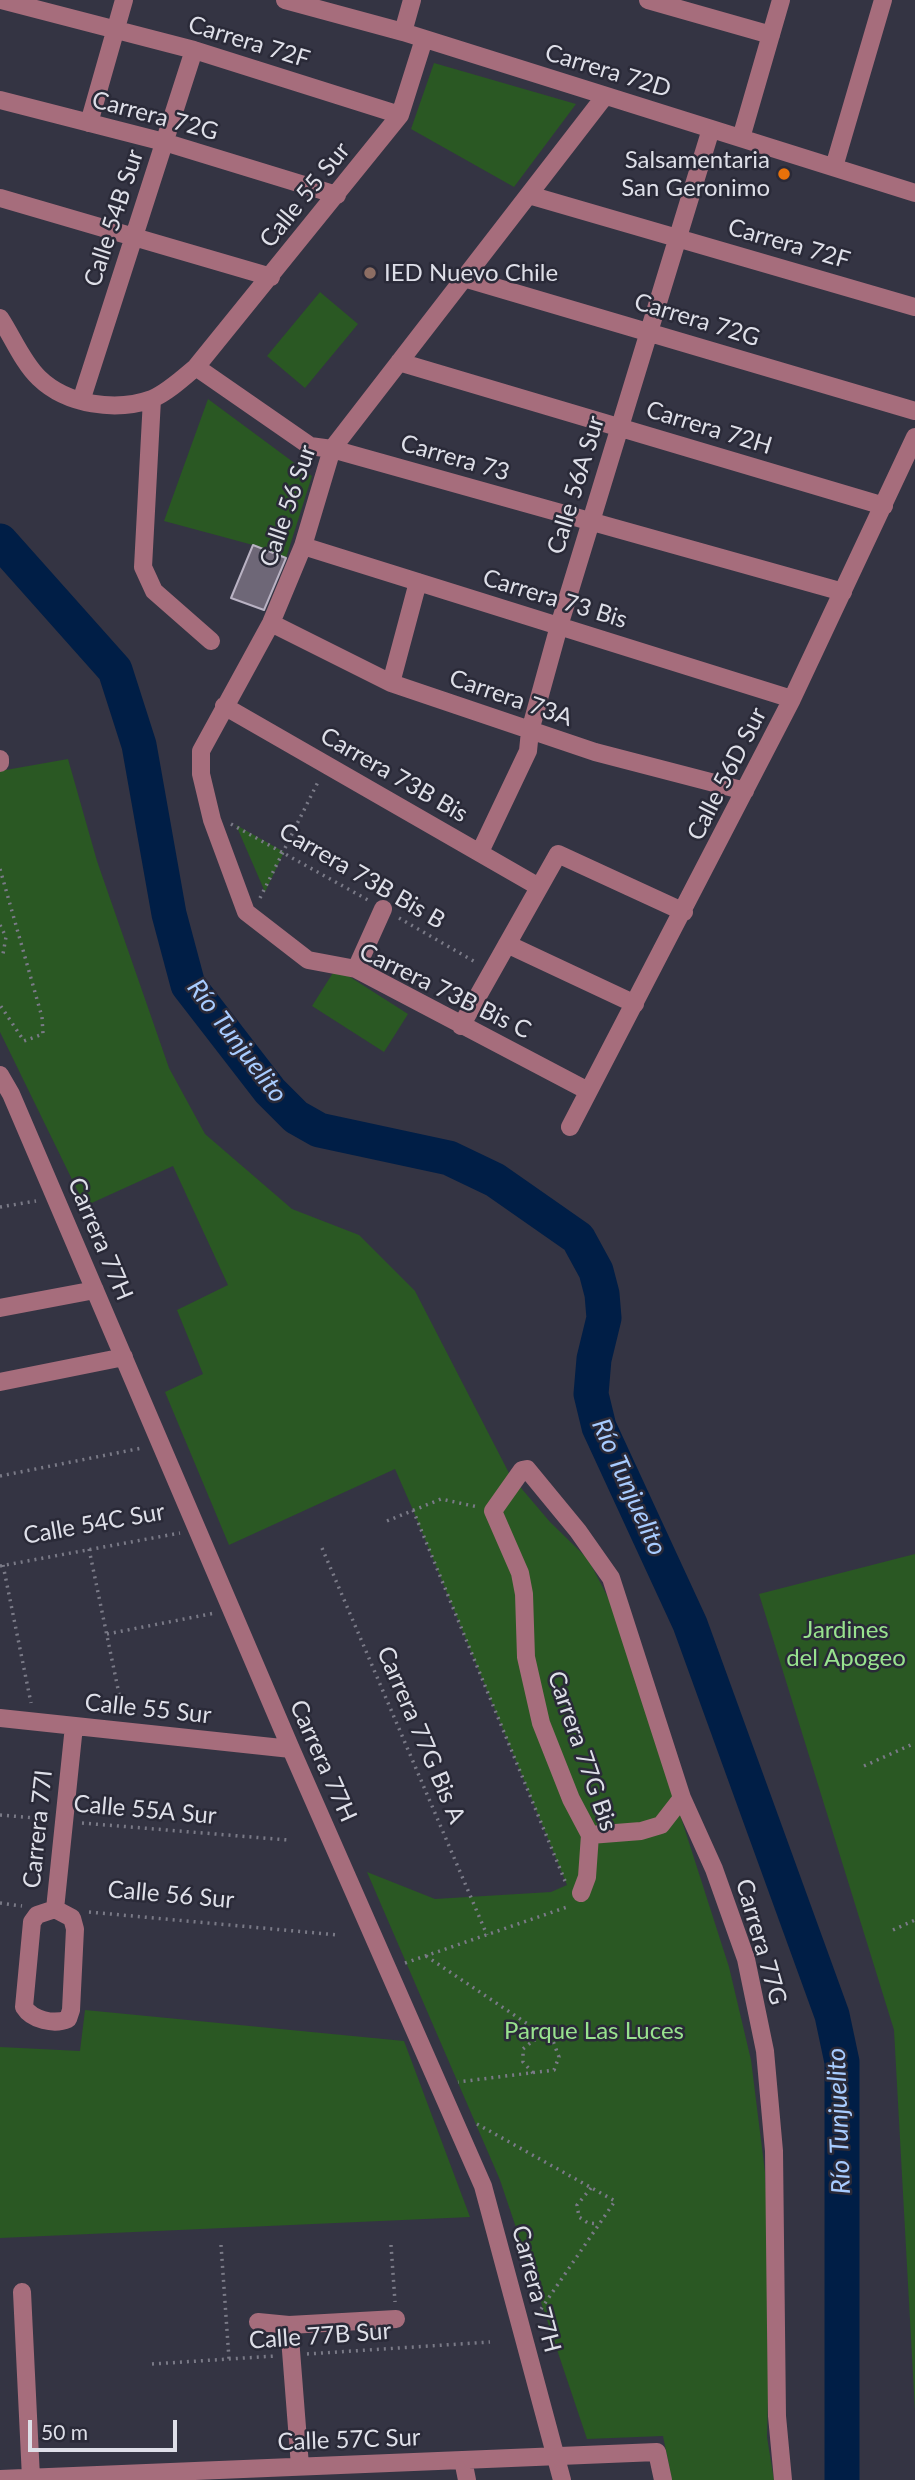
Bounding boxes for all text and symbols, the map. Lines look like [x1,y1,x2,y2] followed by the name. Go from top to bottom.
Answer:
[185,10,313,74] street label: Carrera 72F
[541,38,675,104] street label: Carrera 72D
[89,85,221,147] street label: Carrera 72G
[254,137,356,253] street label: Calle 55 Sur
[78,146,150,290] street label: Calle 54B Sur
[621,146,770,202] place label: Salsamentaria San Geronimo
[776,166,792,182] marker: Salsamentaria San Geronimo
[725,213,853,275] street label: Carrera 72F
[384,259,558,287] place label: IED Nuevo Chile
[362,265,378,281] marker: IED Nuevo Chile
[631,287,763,353] street label: Carrera 72G
[642,395,776,461] street label: Carrera 72H
[541,412,611,558] street label: Calle 56A Sur
[397,429,513,487] street label: Carrera 73
[254,441,322,571] street label: Calle 56 Sur
[479,563,631,635] street label: Carrera 73 Bis
[446,663,576,733] street label: Carrera 73A
[681,703,773,845] street label: Calle 56D Sur
[315,721,473,829] street label: Carrera 73B Bis
[274,817,450,935] street label: Carrera 73B Bis B
[355,937,535,1045] street label: Carrera 73B Bis C
[180,973,294,1109] water label: Río Tunjuelito
[61,1173,139,1305] street label: Carrera 77H
[585,1414,673,1560] water label: Río Tunjuelito
[21,1497,167,1551] street label: Calle 54C Sur
[786,1616,906,1672] park label: Jardines del Apogeo
[371,1642,471,1828] street label: Carrera 77G Bis A
[541,1667,623,1835] street label: Carrera 77G Bis
[83,1688,213,1730] street label: Calle 55 Sur
[283,1696,363,1826] street label: Carrera 77H
[17,1768,59,1890] street label: Carrera 77I
[72,1789,218,1831] street label: Calle 55A Sur
[106,1875,236,1915] street label: Calle 56 Sur
[729,1876,793,2008] street label: Carrera 77G
[504,2017,684,2045] park label: Parque Las Luces
[821,2047,857,2195] water label: Río Tunjuelito
[505,2222,567,2356] street label: Carrera 77H
[248,2317,392,2355] street label: Calle 77B Sur
[32,2406,180,2450] scale bar
[41,2419,88,2444] text: 50 m
[277,2423,421,2457] street label: Calle 57C Sur

